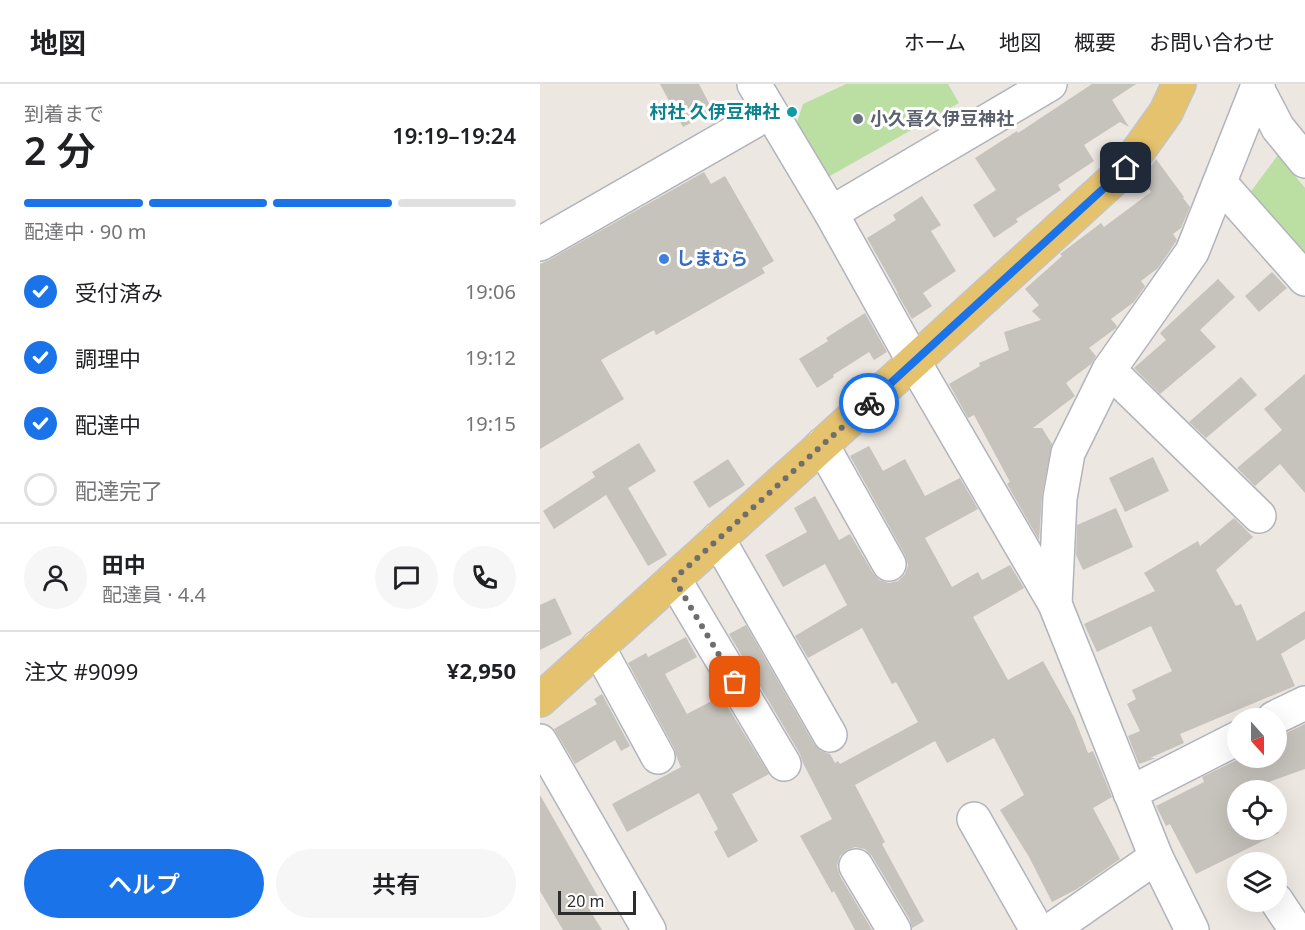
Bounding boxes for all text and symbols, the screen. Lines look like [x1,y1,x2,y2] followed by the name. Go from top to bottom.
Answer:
[30,23,86,61] text: 地図
[904,28,966,56] text: ホーム
[999,28,1041,56] text: 地図
[1074,28,1116,56] text: 概要
[1149,28,1275,56] text: お問い合わせ
[649,99,780,123] place label: 村社 久伊豆神社
[24,100,104,127] text: 到着まで
[785,105,799,119] marker: 村社 久伊豆神社
[870,106,1014,130] place label: 小久喜久伊豆神社
[851,112,865,126] marker: 小久喜久伊豆神社
[392,120,516,150] text: 19:19–19:24
[24,123,95,176] text: 2 分
[1100,142,1151,193] pin
[1109,151,1142,184] icon: home
[24,218,147,245] text: 配達中 · 90 m
[676,246,748,270] place label: しまむら
[657,252,671,266] marker: しまむら
[24,275,57,308] icon: check
[75,277,163,307] text: 受付済み
[465,278,516,305] text: 19:06
[24,341,57,374] icon: check
[75,343,141,373] text: 調理中
[465,344,516,371] text: 19:12
[839,373,899,433] courier
[853,387,886,420] icon: bike
[24,407,57,440] icon: check
[75,409,141,439] text: 配達中
[465,410,516,437] text: 19:15
[75,475,163,505] text: 配達完了
[24,546,87,609] button: person
[375,546,438,609] button: chat
[453,546,516,609] button: phone
[102,549,146,579] text: 田中
[102,581,206,608] text: 配達員 · 4.4
[447,655,516,685] text: ¥2,950
[24,656,138,686] text: 注文 #9099
[709,656,760,707] pin
[718,665,751,698] icon: bag
[1227,708,1287,768] north arrow
[1227,708,1287,912] map controls
[1227,780,1287,840] button: locate
[24,849,264,918] button: ヘルプ
[276,849,516,918] button: 共有
[1227,852,1287,912] button: layers
[558,888,636,916] scale bar
[567,890,604,912] text: 20 m

